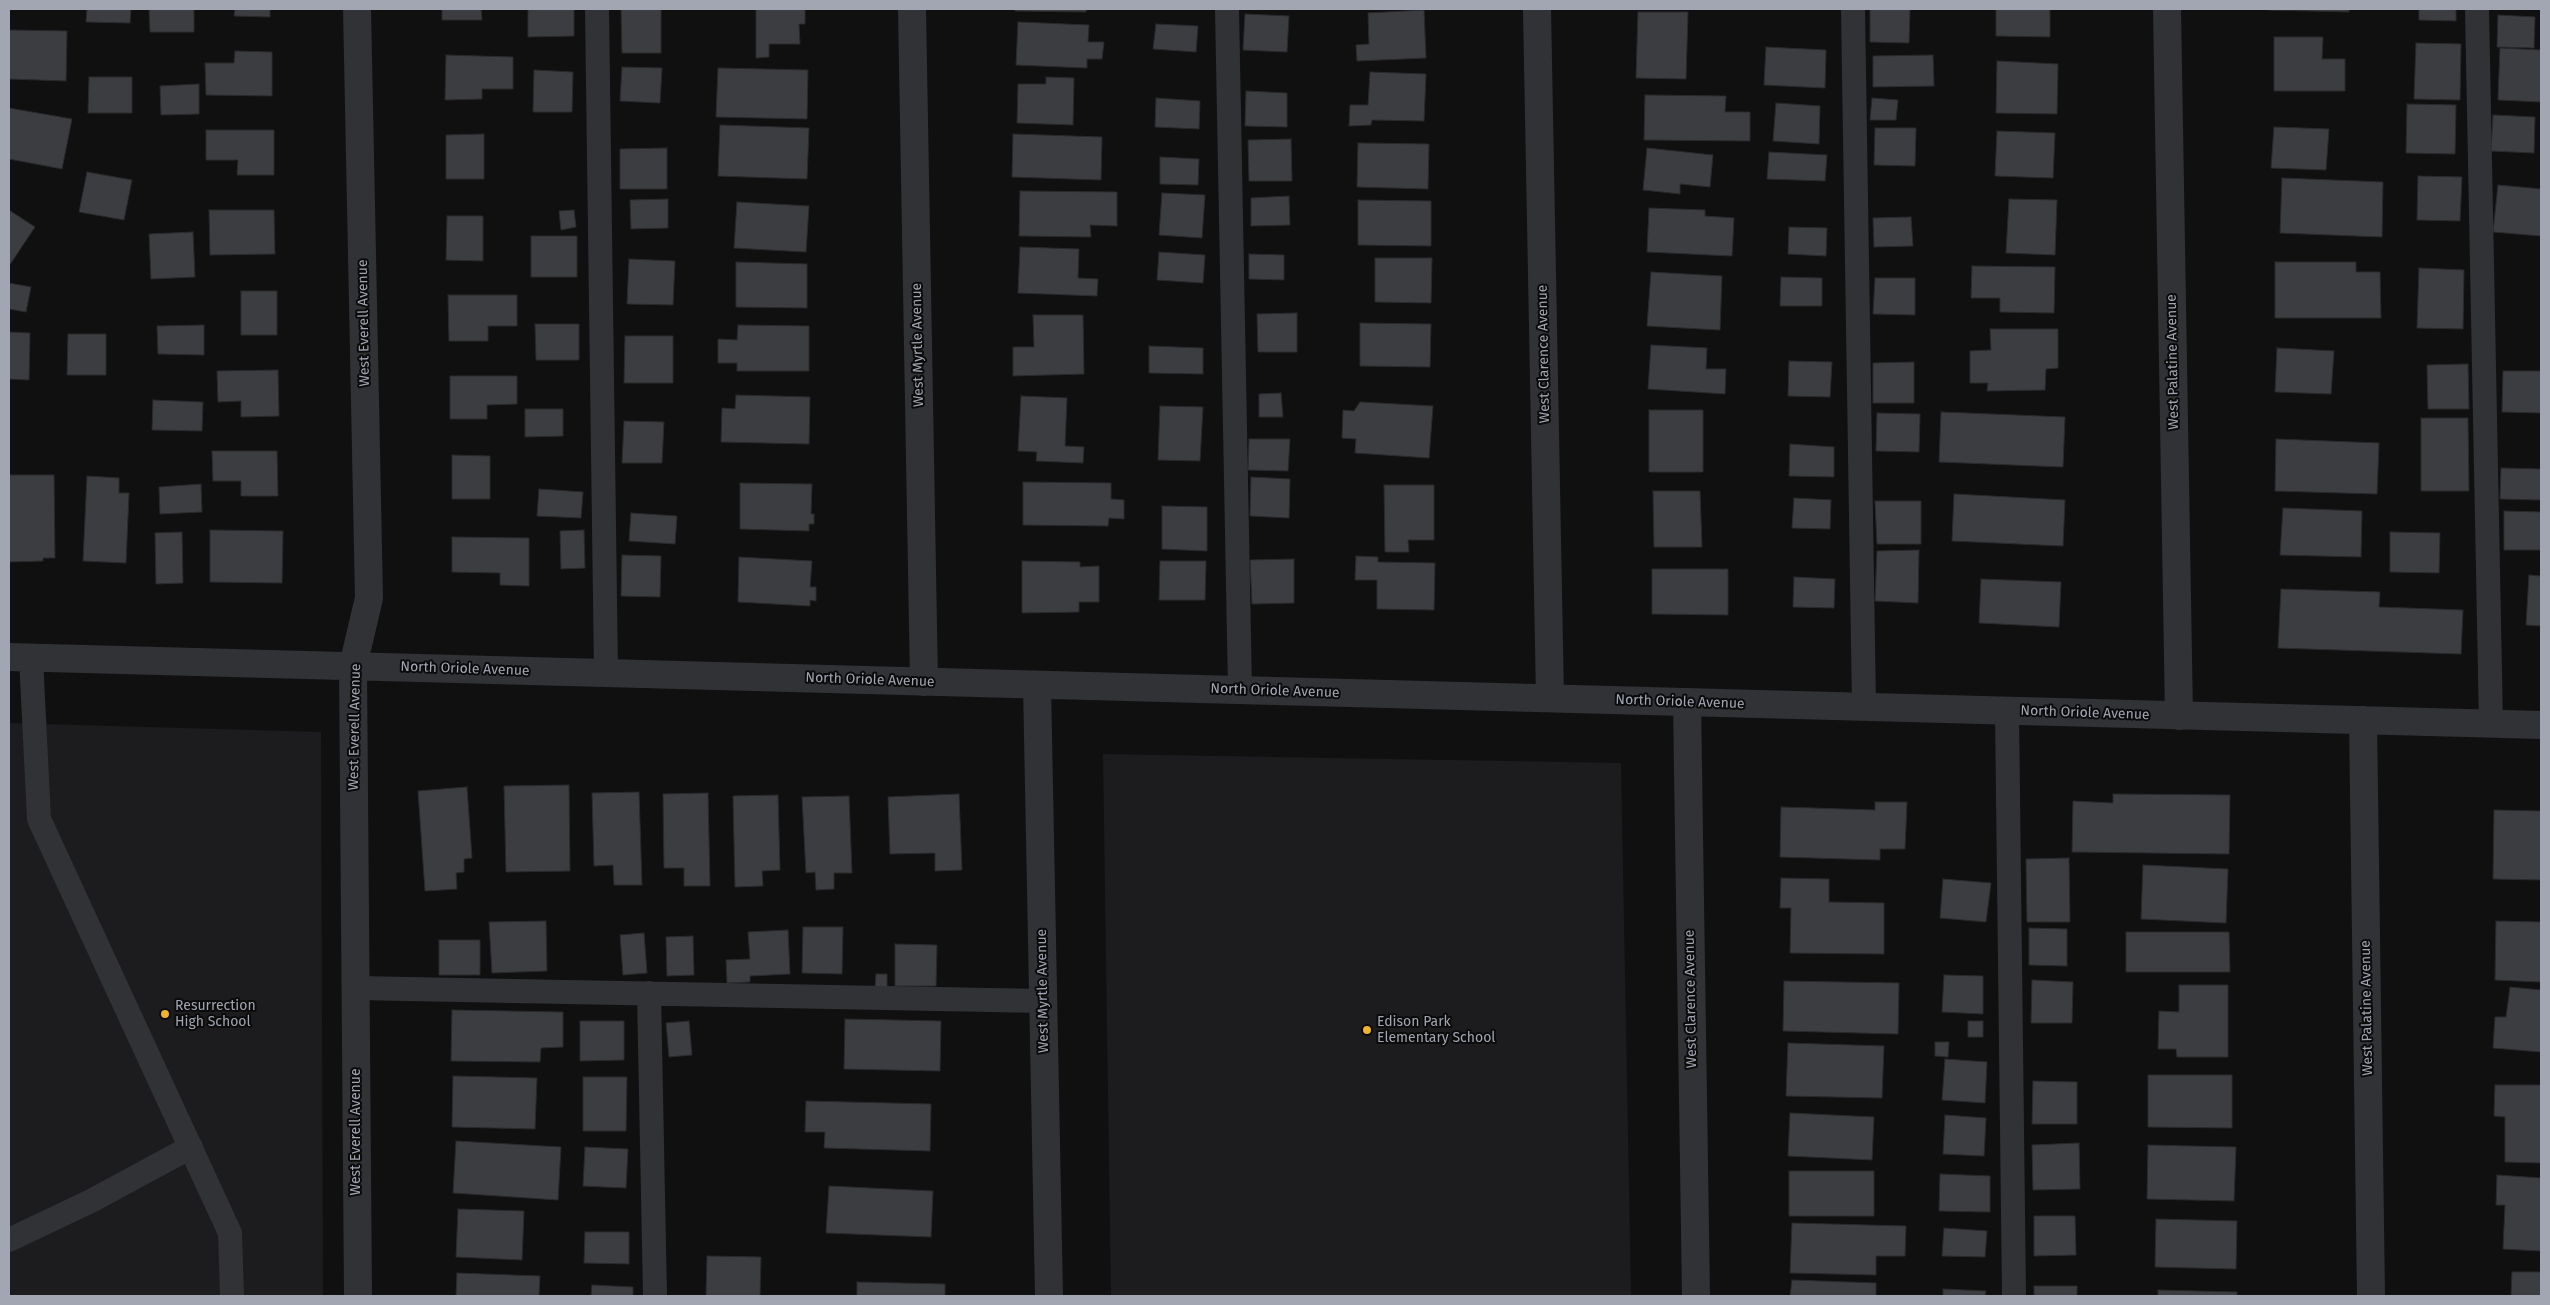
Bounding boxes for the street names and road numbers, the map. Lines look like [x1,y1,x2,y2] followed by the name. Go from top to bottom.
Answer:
[354,259,374,387] street label: West Everell Avenue
[909,283,927,407] street label: West Myrtle Avenue
[1534,284,1554,424] street label: West Clarence Avenue
[2163,294,2183,430] street label: West Palatine Avenue
[400,658,530,680] street label: North Oriole Avenue
[345,663,365,791] street label: West Everell Avenue
[805,669,935,691] street label: North Oriole Avenue
[1210,680,1340,702] street label: North Oriole Avenue
[1615,691,1745,713] street label: North Oriole Avenue
[2020,702,2150,724] street label: North Oriole Avenue
[1034,929,1052,1053] street label: West Myrtle Avenue
[1681,929,1701,1069] street label: West Clarence Avenue
[2357,940,2377,1076] street label: West Palatine Avenue
[348,1068,364,1196] street label: West Everell Avenue

